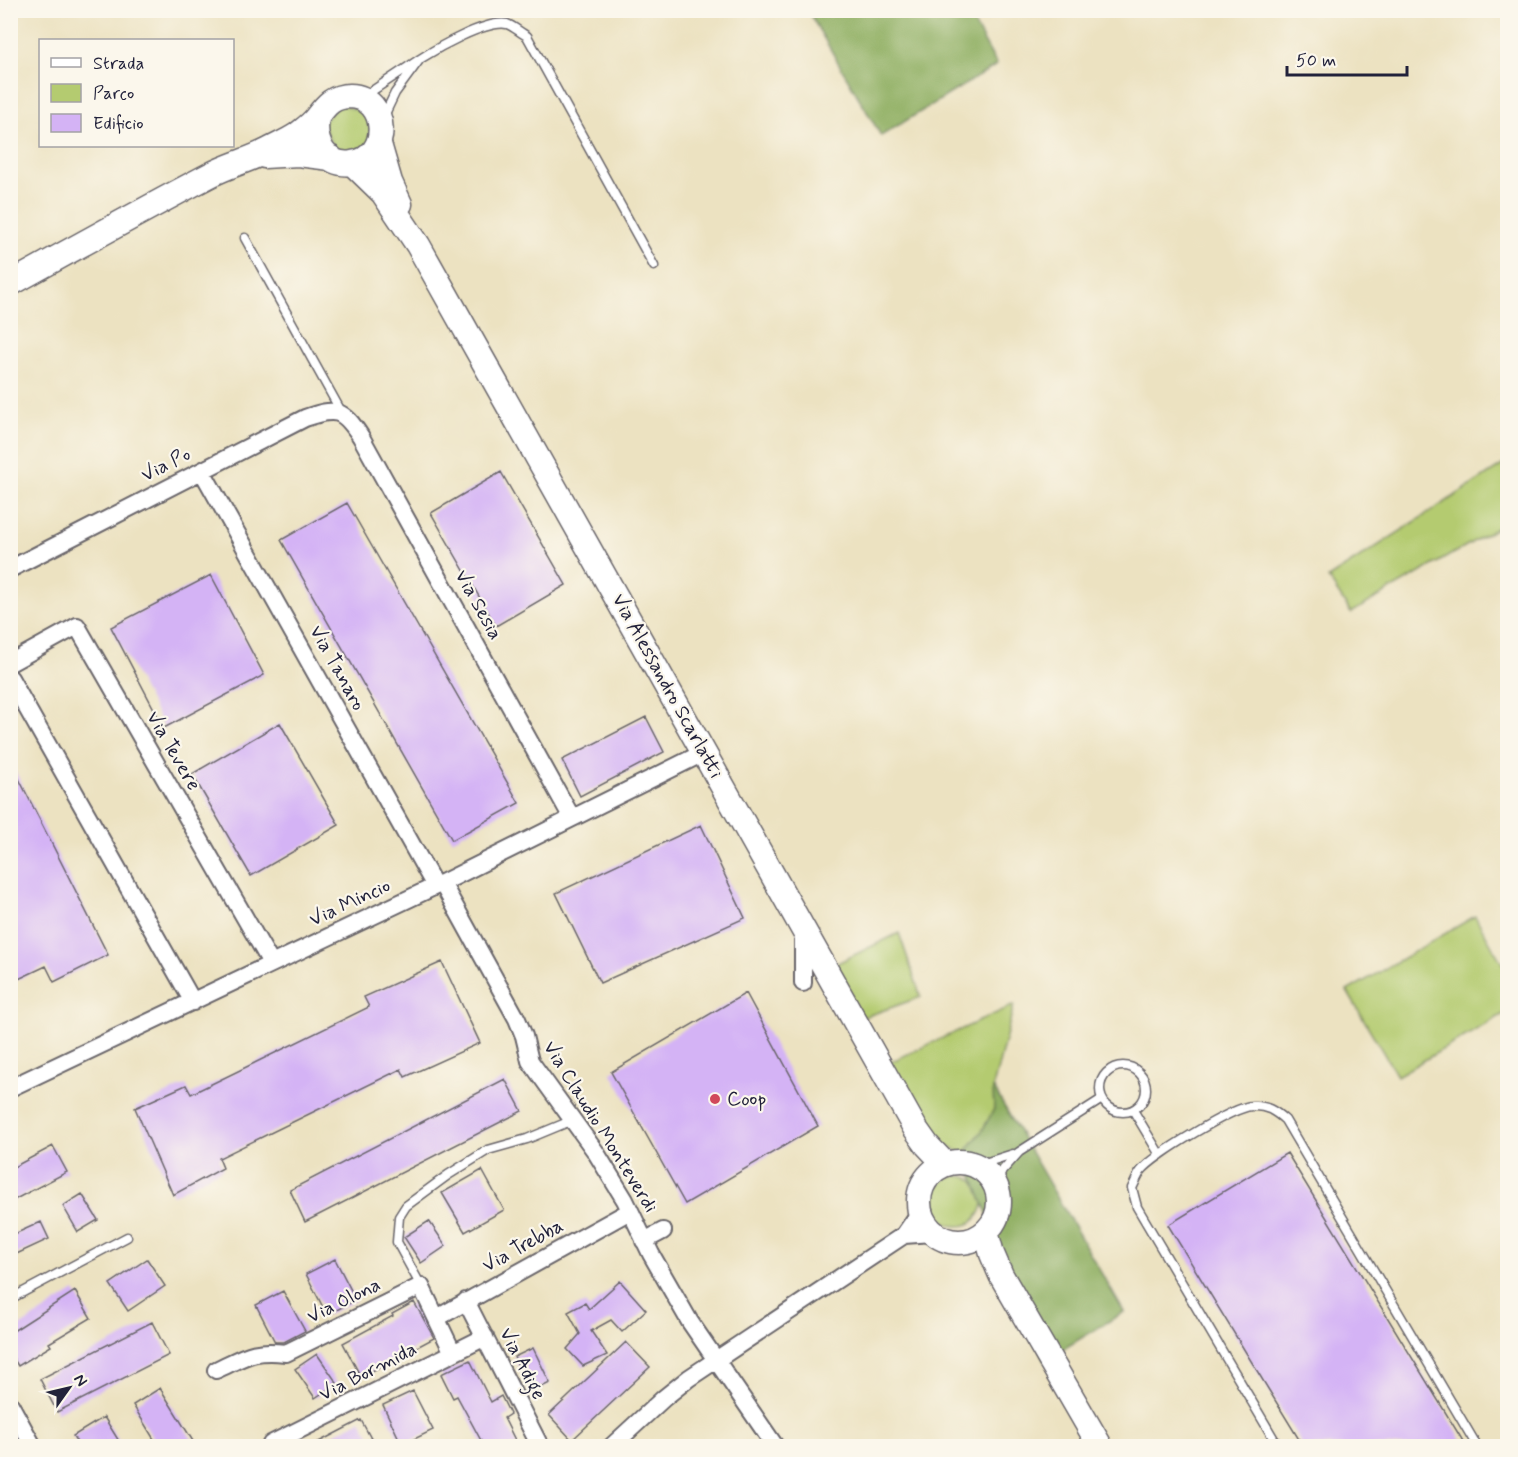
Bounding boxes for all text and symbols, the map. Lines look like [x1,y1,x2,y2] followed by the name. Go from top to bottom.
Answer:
[39,39,234,147] legend
[1287,39,1407,77] scale bar
[1296,49,1336,73] text: 50 m
[93,52,144,76] text: Strada
[93,82,134,106] text: Parco
[93,112,144,136] text: Edificio
[137,441,195,489] street label: Via Po
[448,565,508,645] street label: Via Sesia
[605,589,729,783] street label: Via Alessandro Scarlatti
[302,621,372,716] street label: Via Tanaro
[139,706,207,796] street label: Via Tevere
[305,872,395,934] street label: Via Mincio
[536,1036,664,1218] street label: Via Claudio Monteverdi
[727,1086,766,1113] place label: Coop
[708,1092,722,1106] marker: Coop
[478,1213,568,1279] street label: Via Trebba
[303,1272,385,1330] street label: Via Olona
[491,1323,552,1406] street label: Via Adige
[314,1336,422,1408] street label: Via Bormida
[39,1358,99,1418] north arrow
[69,1370,92,1391] text: N

